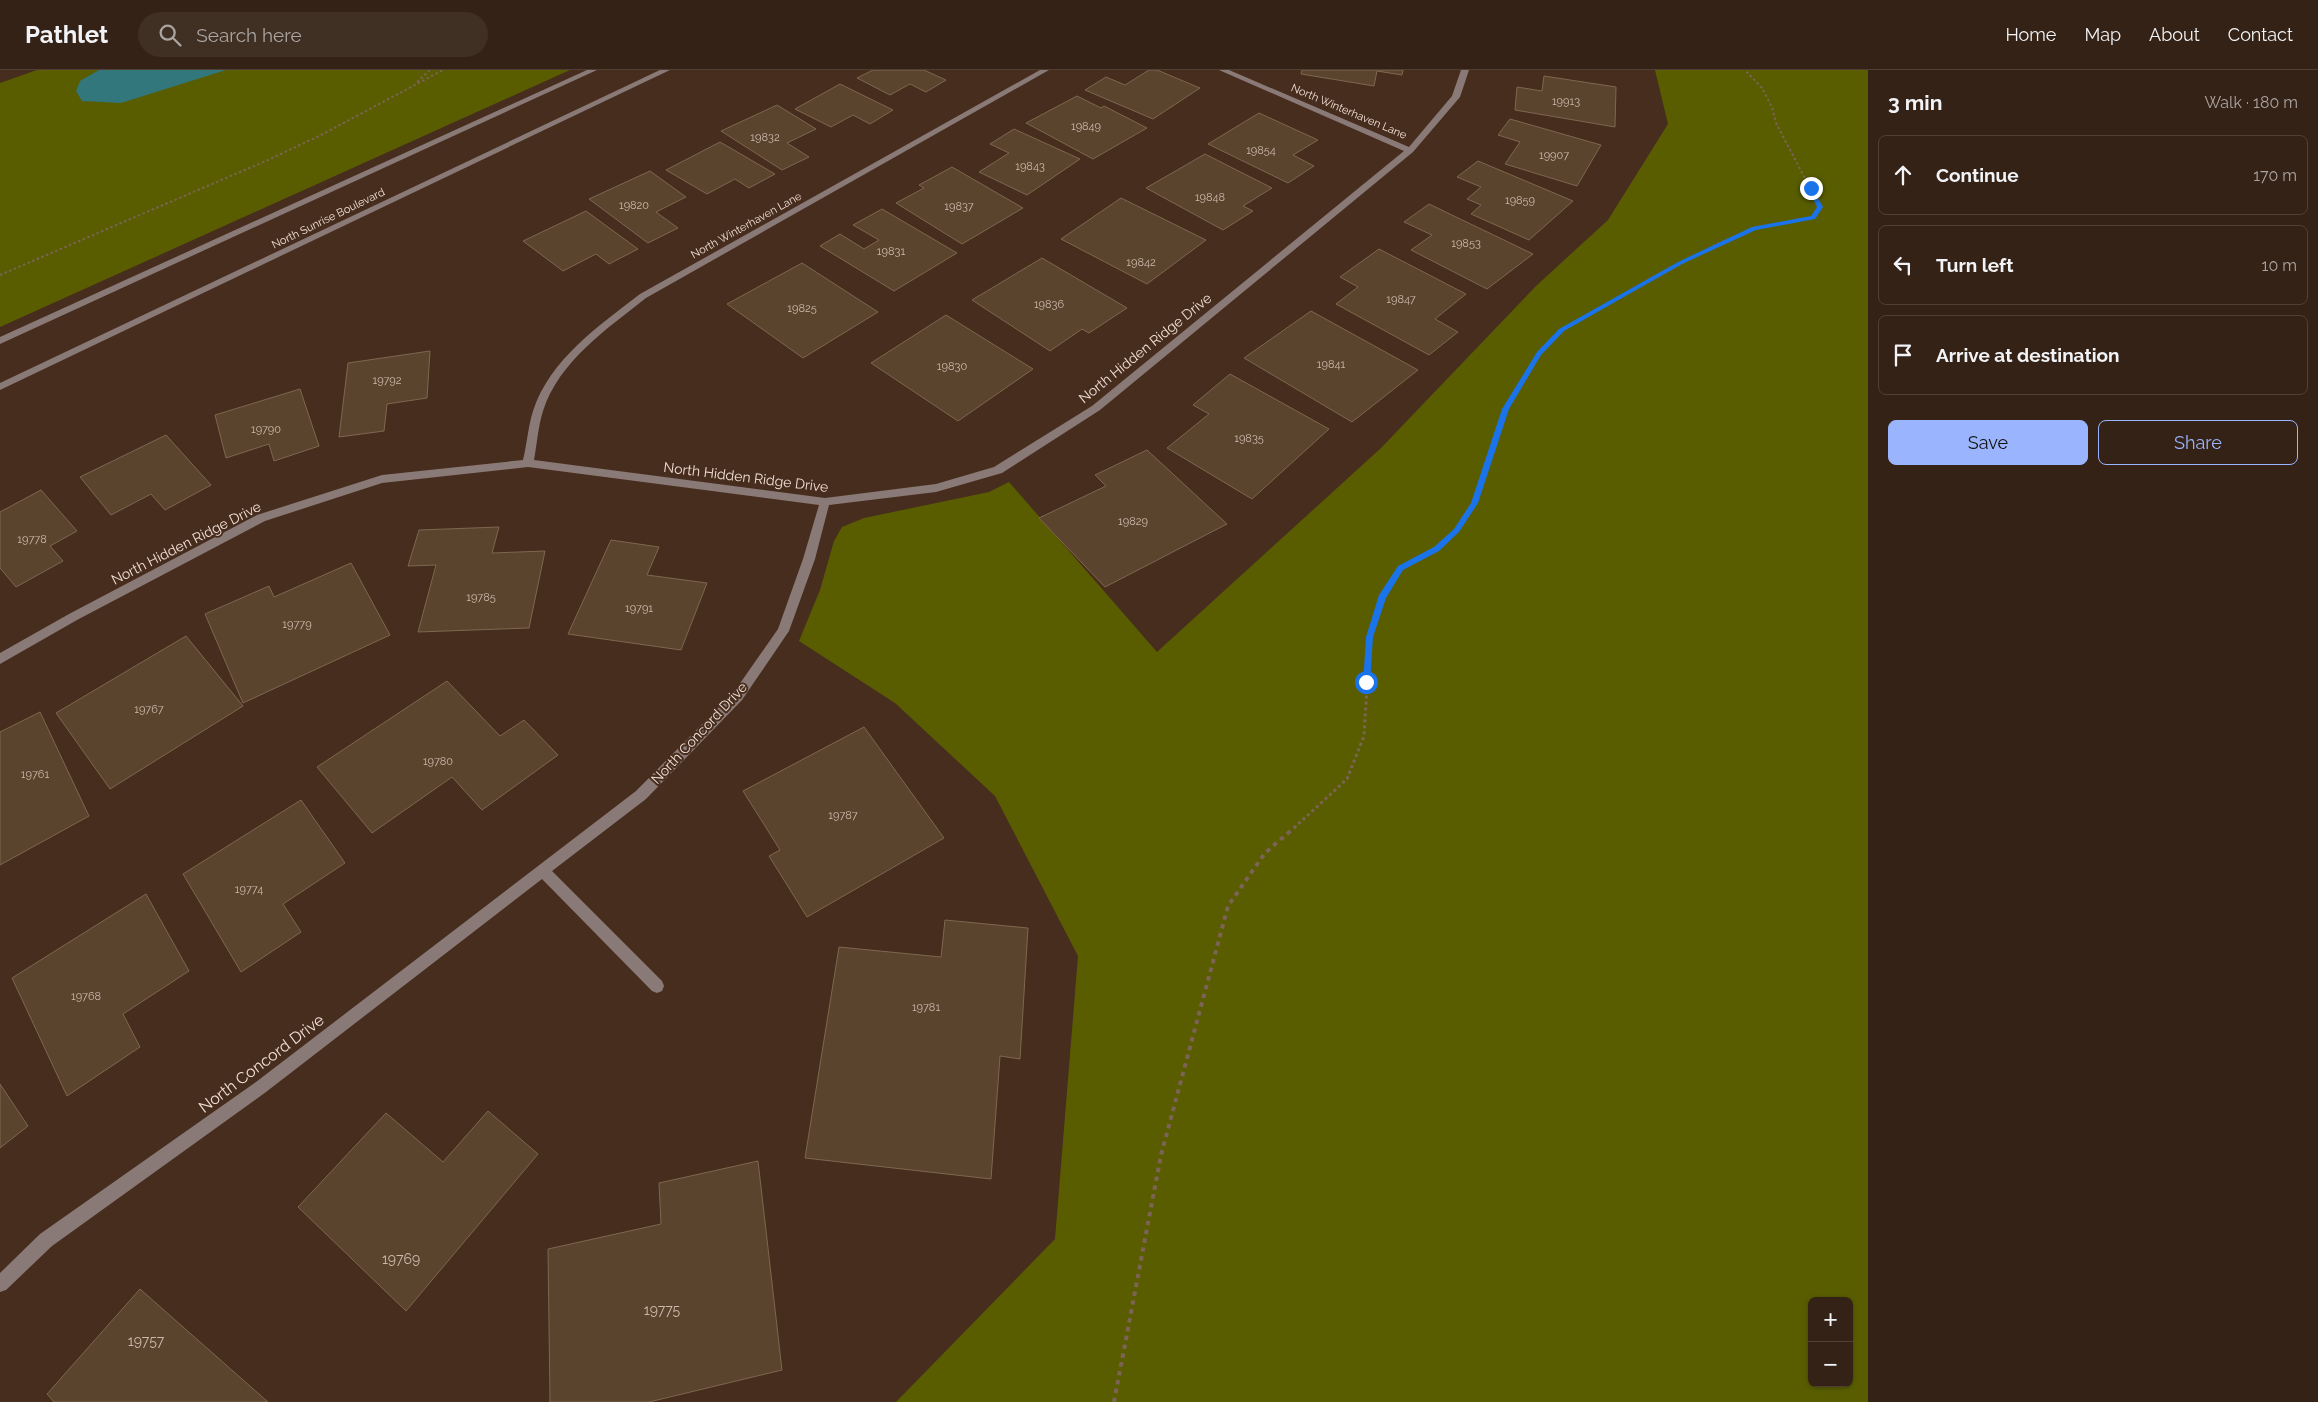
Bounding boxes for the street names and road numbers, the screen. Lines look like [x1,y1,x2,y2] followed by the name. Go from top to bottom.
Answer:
[1289,81,1409,142] street label: North Winterhaven Lane
[270,185,387,252] street label: North Sunrise Boulevard
[689,189,804,261] street label: North Winterhaven Lane
[1076,290,1214,406] street label: North Hidden Ridge Drive
[663,459,829,495] street label: North Hidden Ridge Drive
[109,498,263,588] street label: North Hidden Ridge Drive
[648,679,750,787] street label: North Concord Drive
[195,1010,328,1117] street label: North Concord Drive

